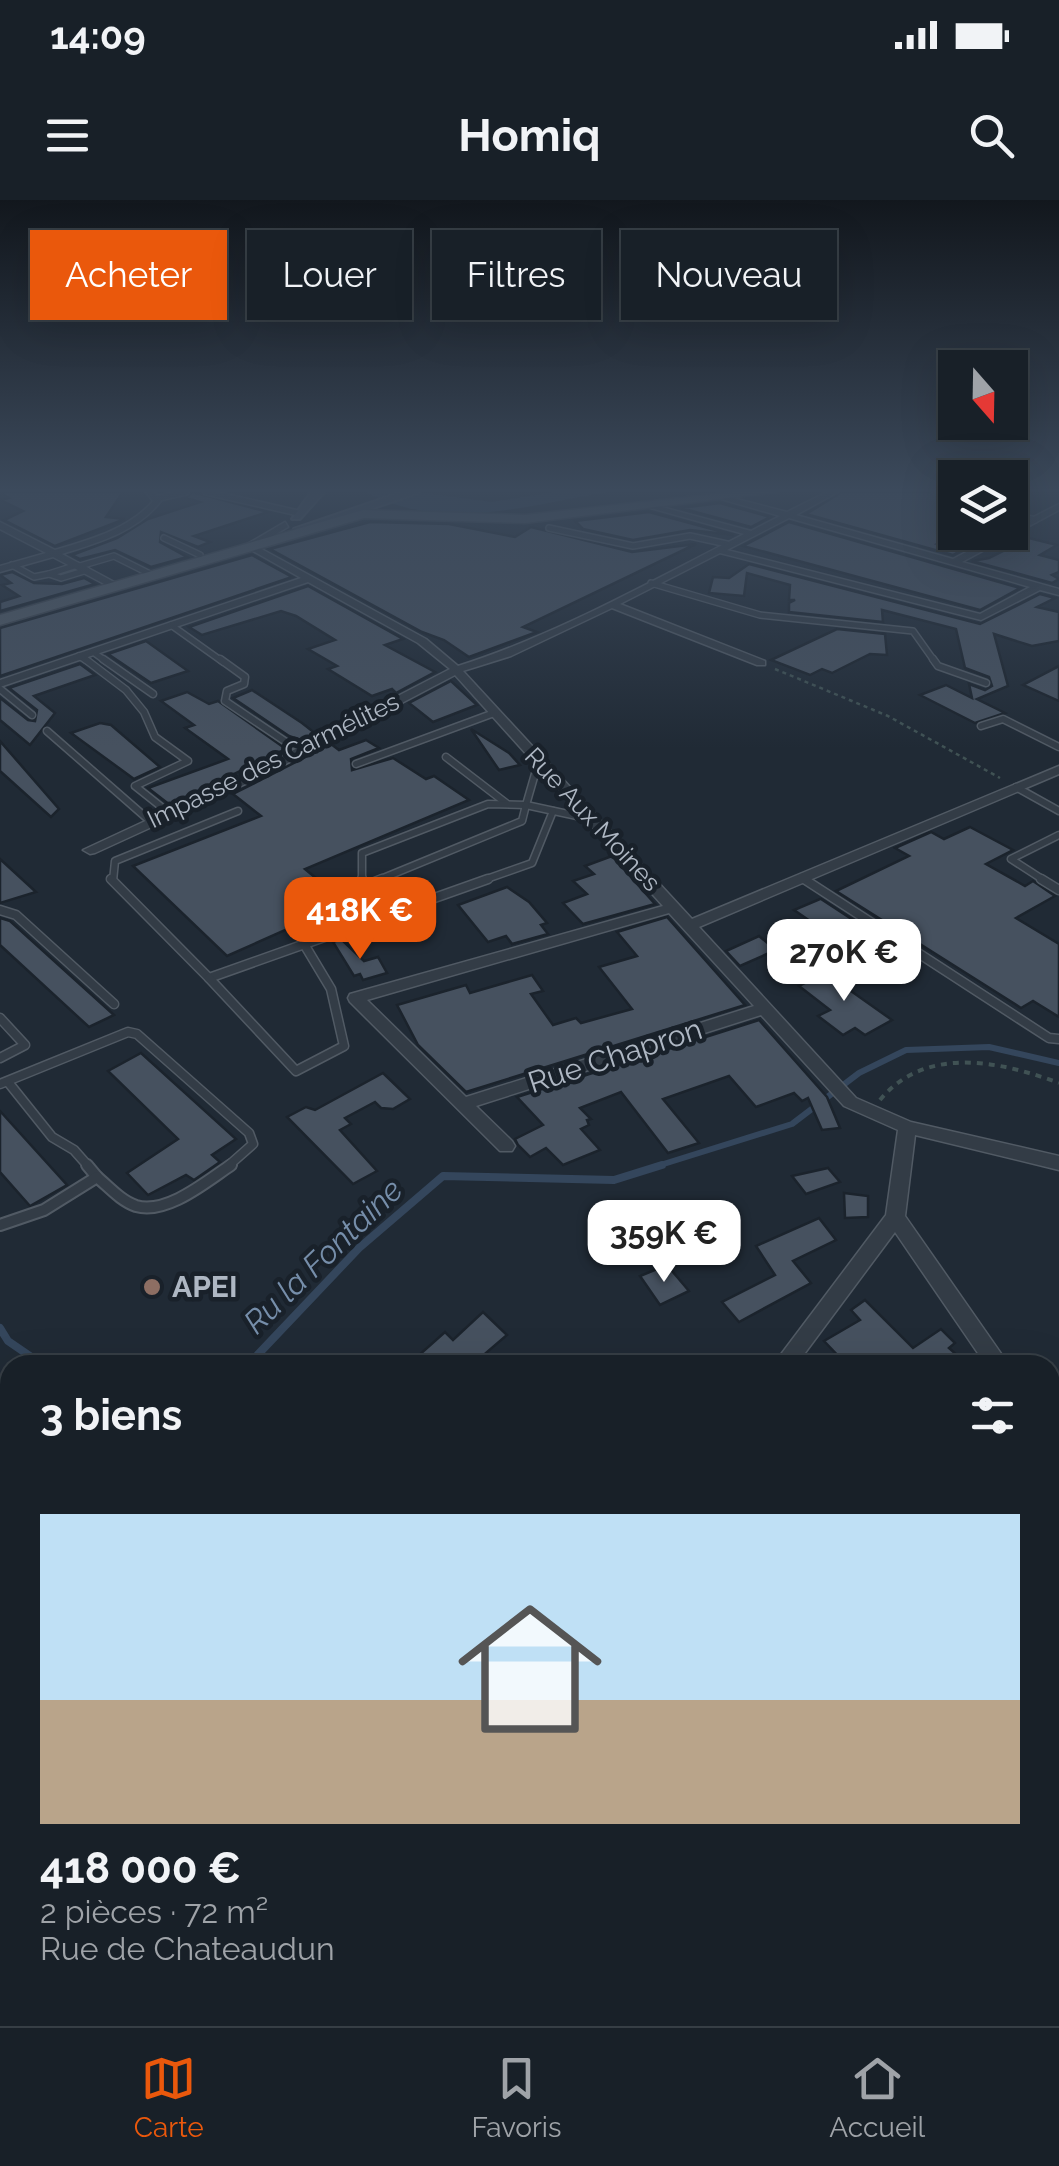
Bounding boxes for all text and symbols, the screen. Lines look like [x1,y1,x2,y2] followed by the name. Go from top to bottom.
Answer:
[50,13,146,58] text: 14:09
[40,108,95,163] icon: menu
[964,108,1019,163] icon: search
[458,109,601,162] text: Homiq
[30,230,227,320] chip: Acheter
[247,230,412,320] chip: Louer
[432,230,601,320] chip: Filtres
[621,230,837,320] chip: Nouveau
[938,350,1028,440] north arrow
[938,350,1028,550] map controls
[938,460,1028,550] button: layers
[142,686,404,834] street label: Impasse des Carmélites
[519,741,667,897] street label: Rue Aux Moines
[279,877,441,962] pin: 418K €
[306,891,414,928] text: 418K €
[763,919,925,1004] pin: 270K €
[789,933,899,970] text: 270K €
[523,1011,706,1100] street label: Rue Chapron
[236,1171,410,1340] water label: Ru la Fontaine
[583,1200,745,1285] pin: 359K €
[610,1214,718,1251] text: 359K €
[172,1269,237,1304] place label: APEI
[141,1276,163,1298] marker: APEI
[965,1388,1020,1443] icon: filters
[40,1391,182,1440] text: 3 biens
[440,1579,620,1759] icon: home
[40,1844,241,1893] text: 418 000 €
[40,1893,268,1930] text: 2 pièces · 72 m²
[40,1930,335,1967] text: Rue de Chateaudun
[134,2051,204,2144] tab: Carte
[471,2051,561,2144] tab: Favoris
[829,2051,925,2144] tab: Accueil

